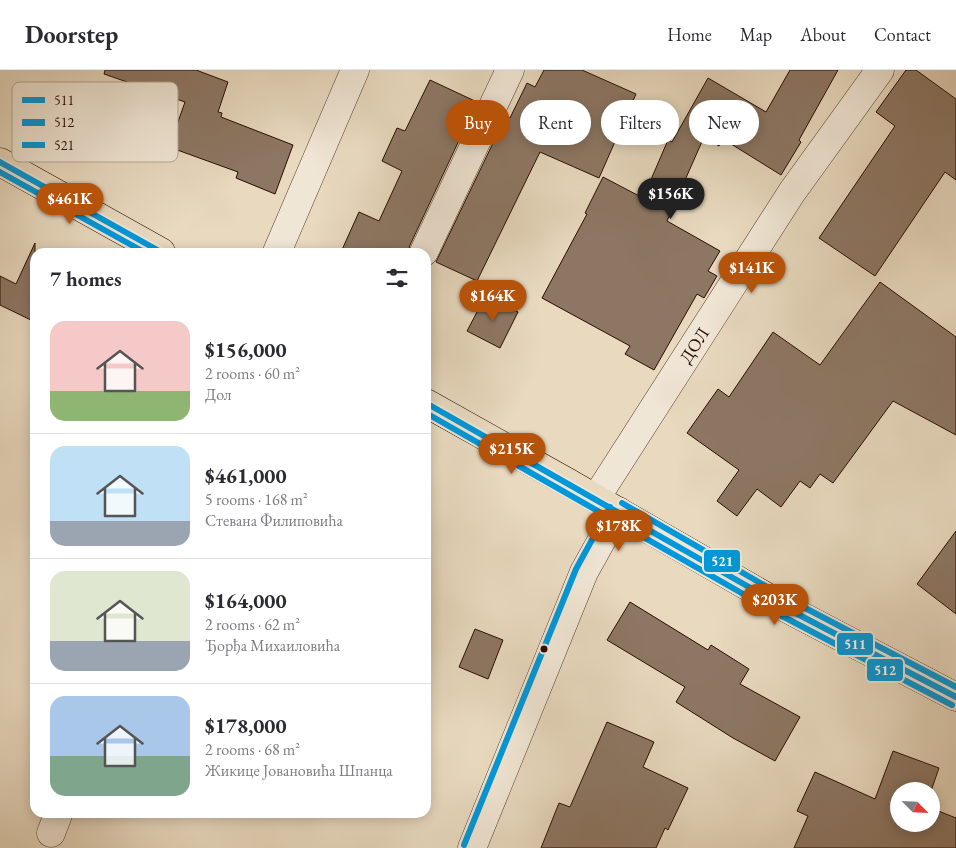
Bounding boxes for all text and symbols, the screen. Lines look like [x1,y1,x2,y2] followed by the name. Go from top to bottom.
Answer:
[25,19,118,50] text: Doorstep
[667,23,712,46] text: Home
[740,23,772,46] text: Map
[800,23,846,46] text: About
[874,23,931,46] text: Contact
[12,82,178,162] legend
[54,91,74,109] text: 511
[446,100,510,145] chip: Buy
[520,100,591,145] chip: Rent
[601,100,679,145] chip: Filters
[689,100,759,145] chip: New
[54,113,74,131] text: 512
[54,136,74,154] text: 521
[636,178,706,220] pin: $156K
[35,182,105,225] pin: $461K
[649,183,693,204] text: $156K
[48,188,92,209] text: $461K
[717,252,787,294] pin: $141K
[730,257,774,278] text: $141K
[383,264,411,292] icon: filters
[50,265,122,292] text: 7 homes
[458,280,528,322] pin: $164K
[471,285,515,306] text: $164K
[674,322,714,368] street label: ДОЛ
[205,336,287,363] text: $156,000
[90,341,150,401] icon: home
[205,363,300,384] text: 2 rooms · 60 m²
[205,384,232,405] text: Дол
[477,432,547,475] pin: $215K
[490,438,534,459] text: $215K
[205,462,287,489] text: $461,000
[90,466,150,526] icon: home
[205,489,308,510] text: 5 rooms · 168 m²
[205,510,343,531] text: Стевана Филиповића
[584,510,654,552] pin: $178K
[597,515,641,536] text: $178K
[703,549,741,573] line badge: 521
[711,552,733,570] text: 521
[740,584,810,626] pin: $203K
[205,587,287,614] text: $164,000
[753,589,797,610] text: $203K
[90,591,150,651] icon: home
[205,614,300,635] text: 2 rooms · 62 m²
[836,632,874,656] line badge: 511
[205,635,340,656] text: Ђорђа Михаиловића
[844,635,866,653] text: 511
[539,644,549,654] unlabelled marker
[866,658,904,682] line badge: 512
[874,661,897,679] text: 512
[205,712,287,739] text: $178,000
[90,716,150,776] icon: home
[205,739,300,760] text: 2 rooms · 68 m²
[205,760,393,781] text: Жикице Јовановића Шпанца
[890,782,940,832] north arrow
[890,782,940,832] map controls

